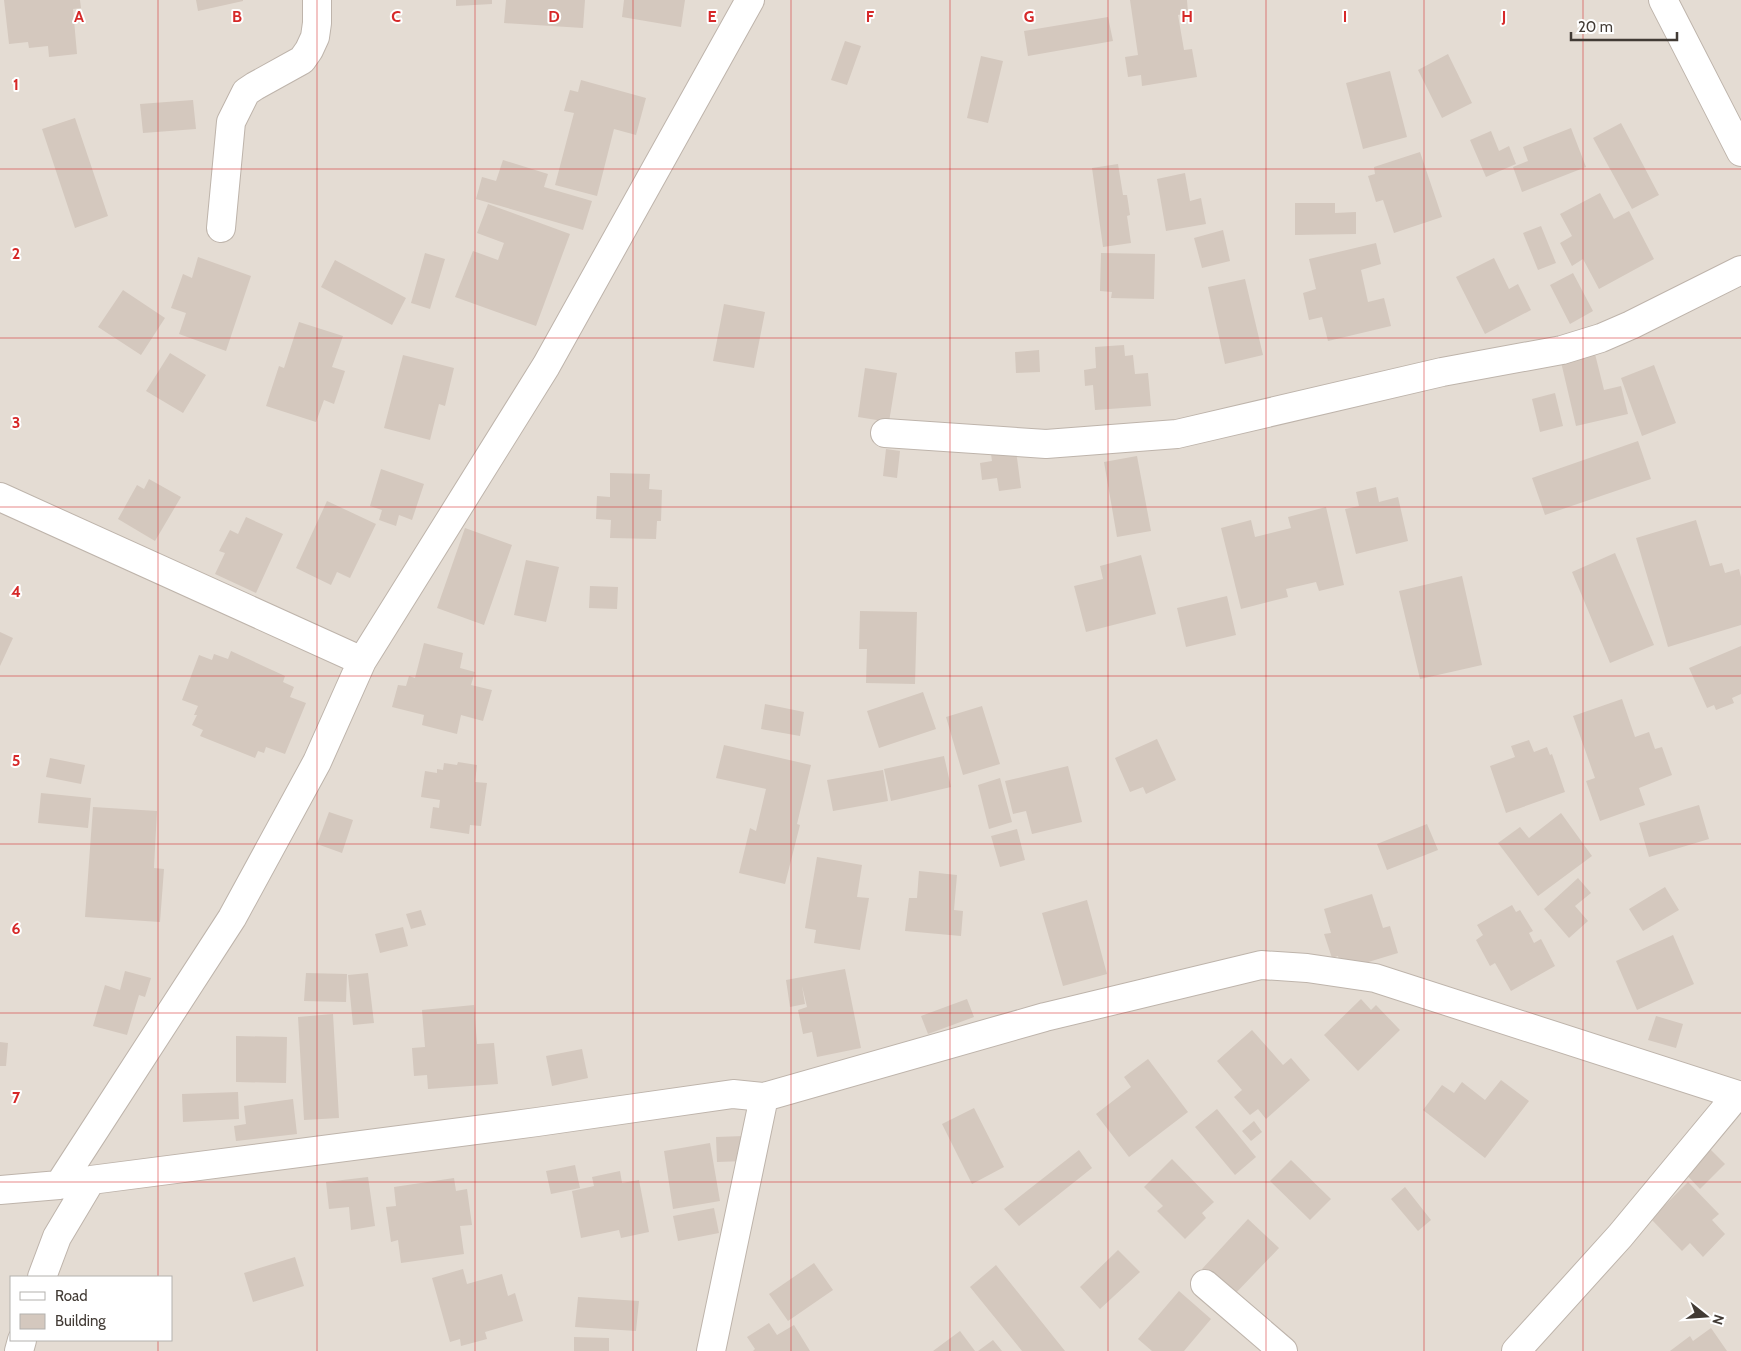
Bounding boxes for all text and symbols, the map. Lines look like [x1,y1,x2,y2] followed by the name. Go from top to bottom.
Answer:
[74,7,84,26] text: A
[232,7,242,26] text: B
[391,7,401,26] text: C
[548,7,560,26] text: D
[707,7,717,26] text: E
[866,7,875,26] text: F
[1024,7,1034,26] text: G
[1181,7,1193,26] text: H
[1343,7,1347,26] text: I
[1501,7,1506,26] text: J
[1571,10,1677,42] scale bar
[1578,18,1613,36] text: 20 m
[13,75,19,94] text: 1
[12,244,20,263] text: 2
[12,413,20,432] text: 3
[11,582,21,601] text: 4
[12,751,20,770] text: 5
[12,919,21,938] text: 6
[12,1088,21,1107] text: 7
[10,1276,172,1341] legend
[55,1287,88,1305] text: Road
[1681,1291,1731,1341] north arrow
[55,1312,106,1330] text: Building
[1708,1312,1728,1327] text: N

